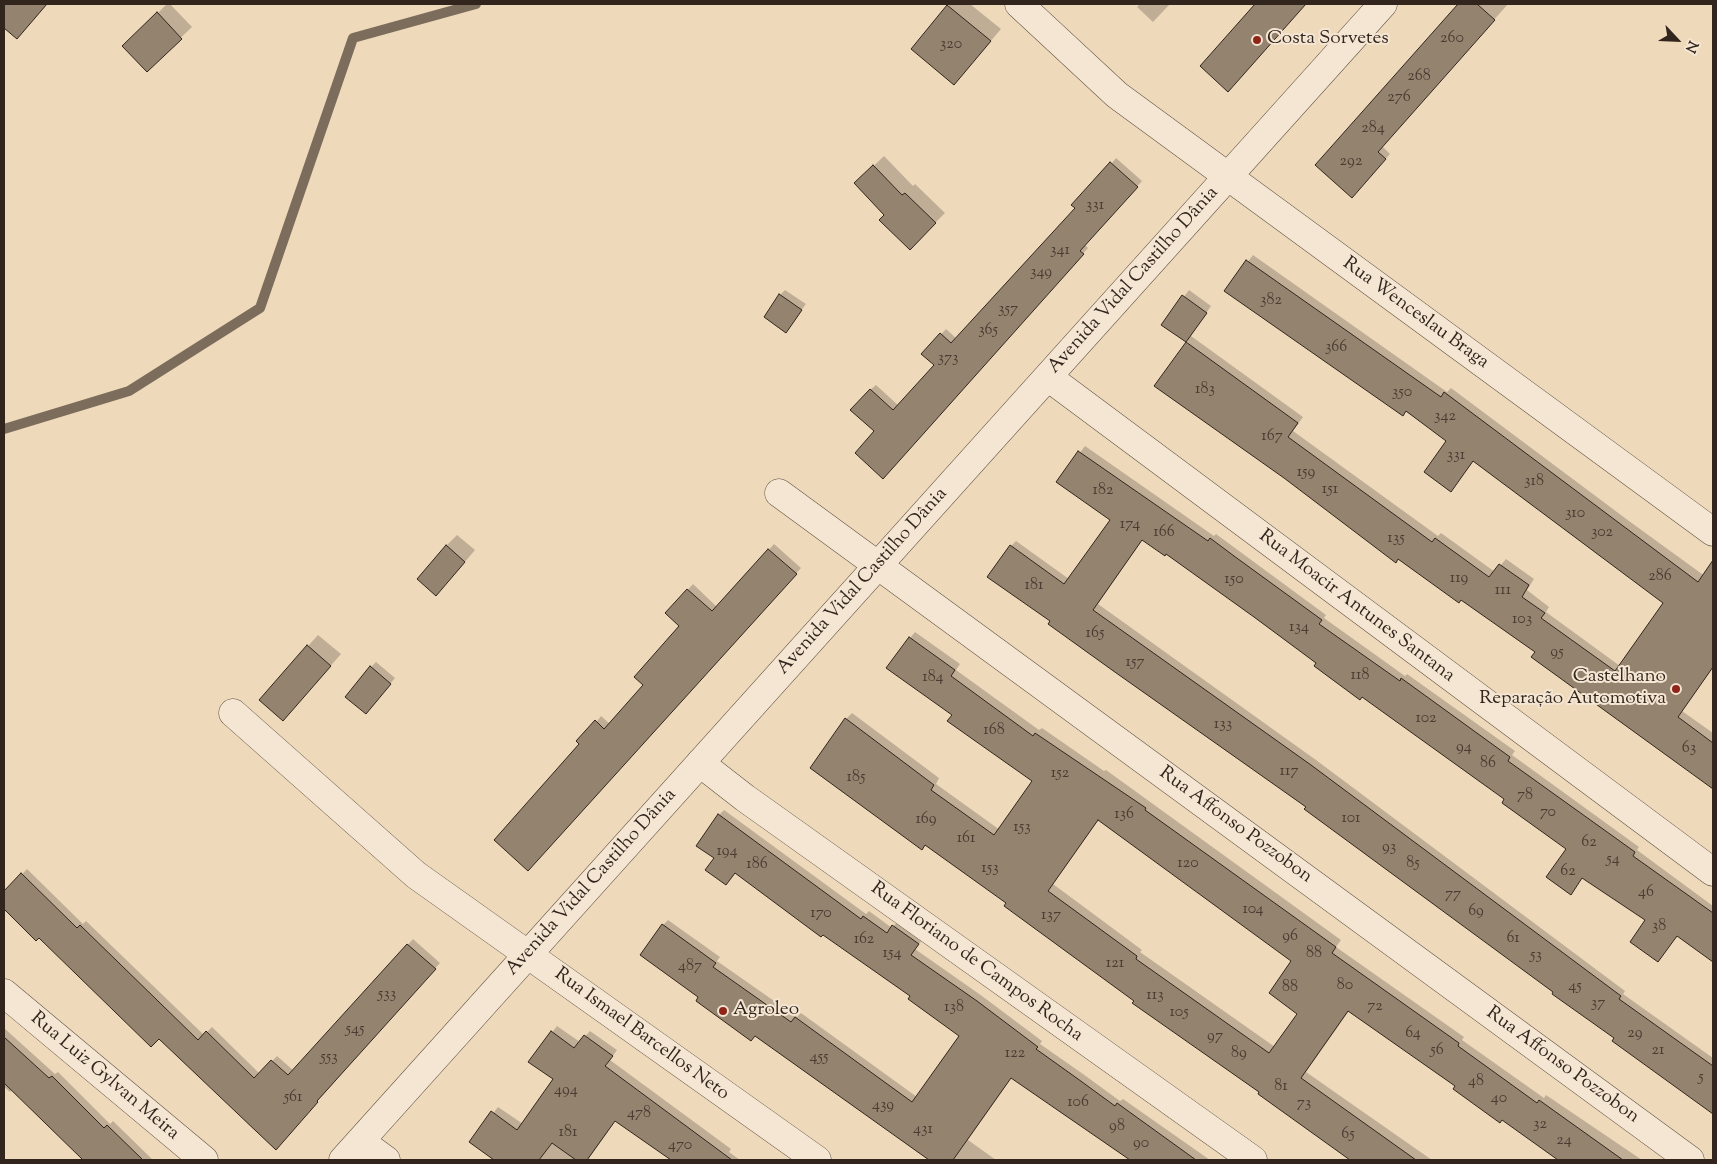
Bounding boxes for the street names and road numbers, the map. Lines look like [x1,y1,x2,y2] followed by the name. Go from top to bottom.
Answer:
[1044,183,1224,379] street label: Avenida Vidal Castilho Dânia
[1337,253,1493,375] street label: Rua Wenceslau Braga
[773,484,953,680] street label: Avenida Vidal Castilho Dânia
[1253,526,1459,688] street label: Rua Moacir Antunes Santana
[1154,763,1316,889] street label: Rua Affonso Pozzobon
[502,785,682,981] street label: Avenida Vidal Castilho Dânia
[865,878,1087,1048] street label: Rua Floriano de Campos Rocha
[549,964,733,1106] street label: Rua Ismael Barcellos Neto
[1481,1003,1643,1129] street label: Rua Affonso Pozzobon
[25,1008,183,1146] street label: Rua Luiz Gylvan Meira

